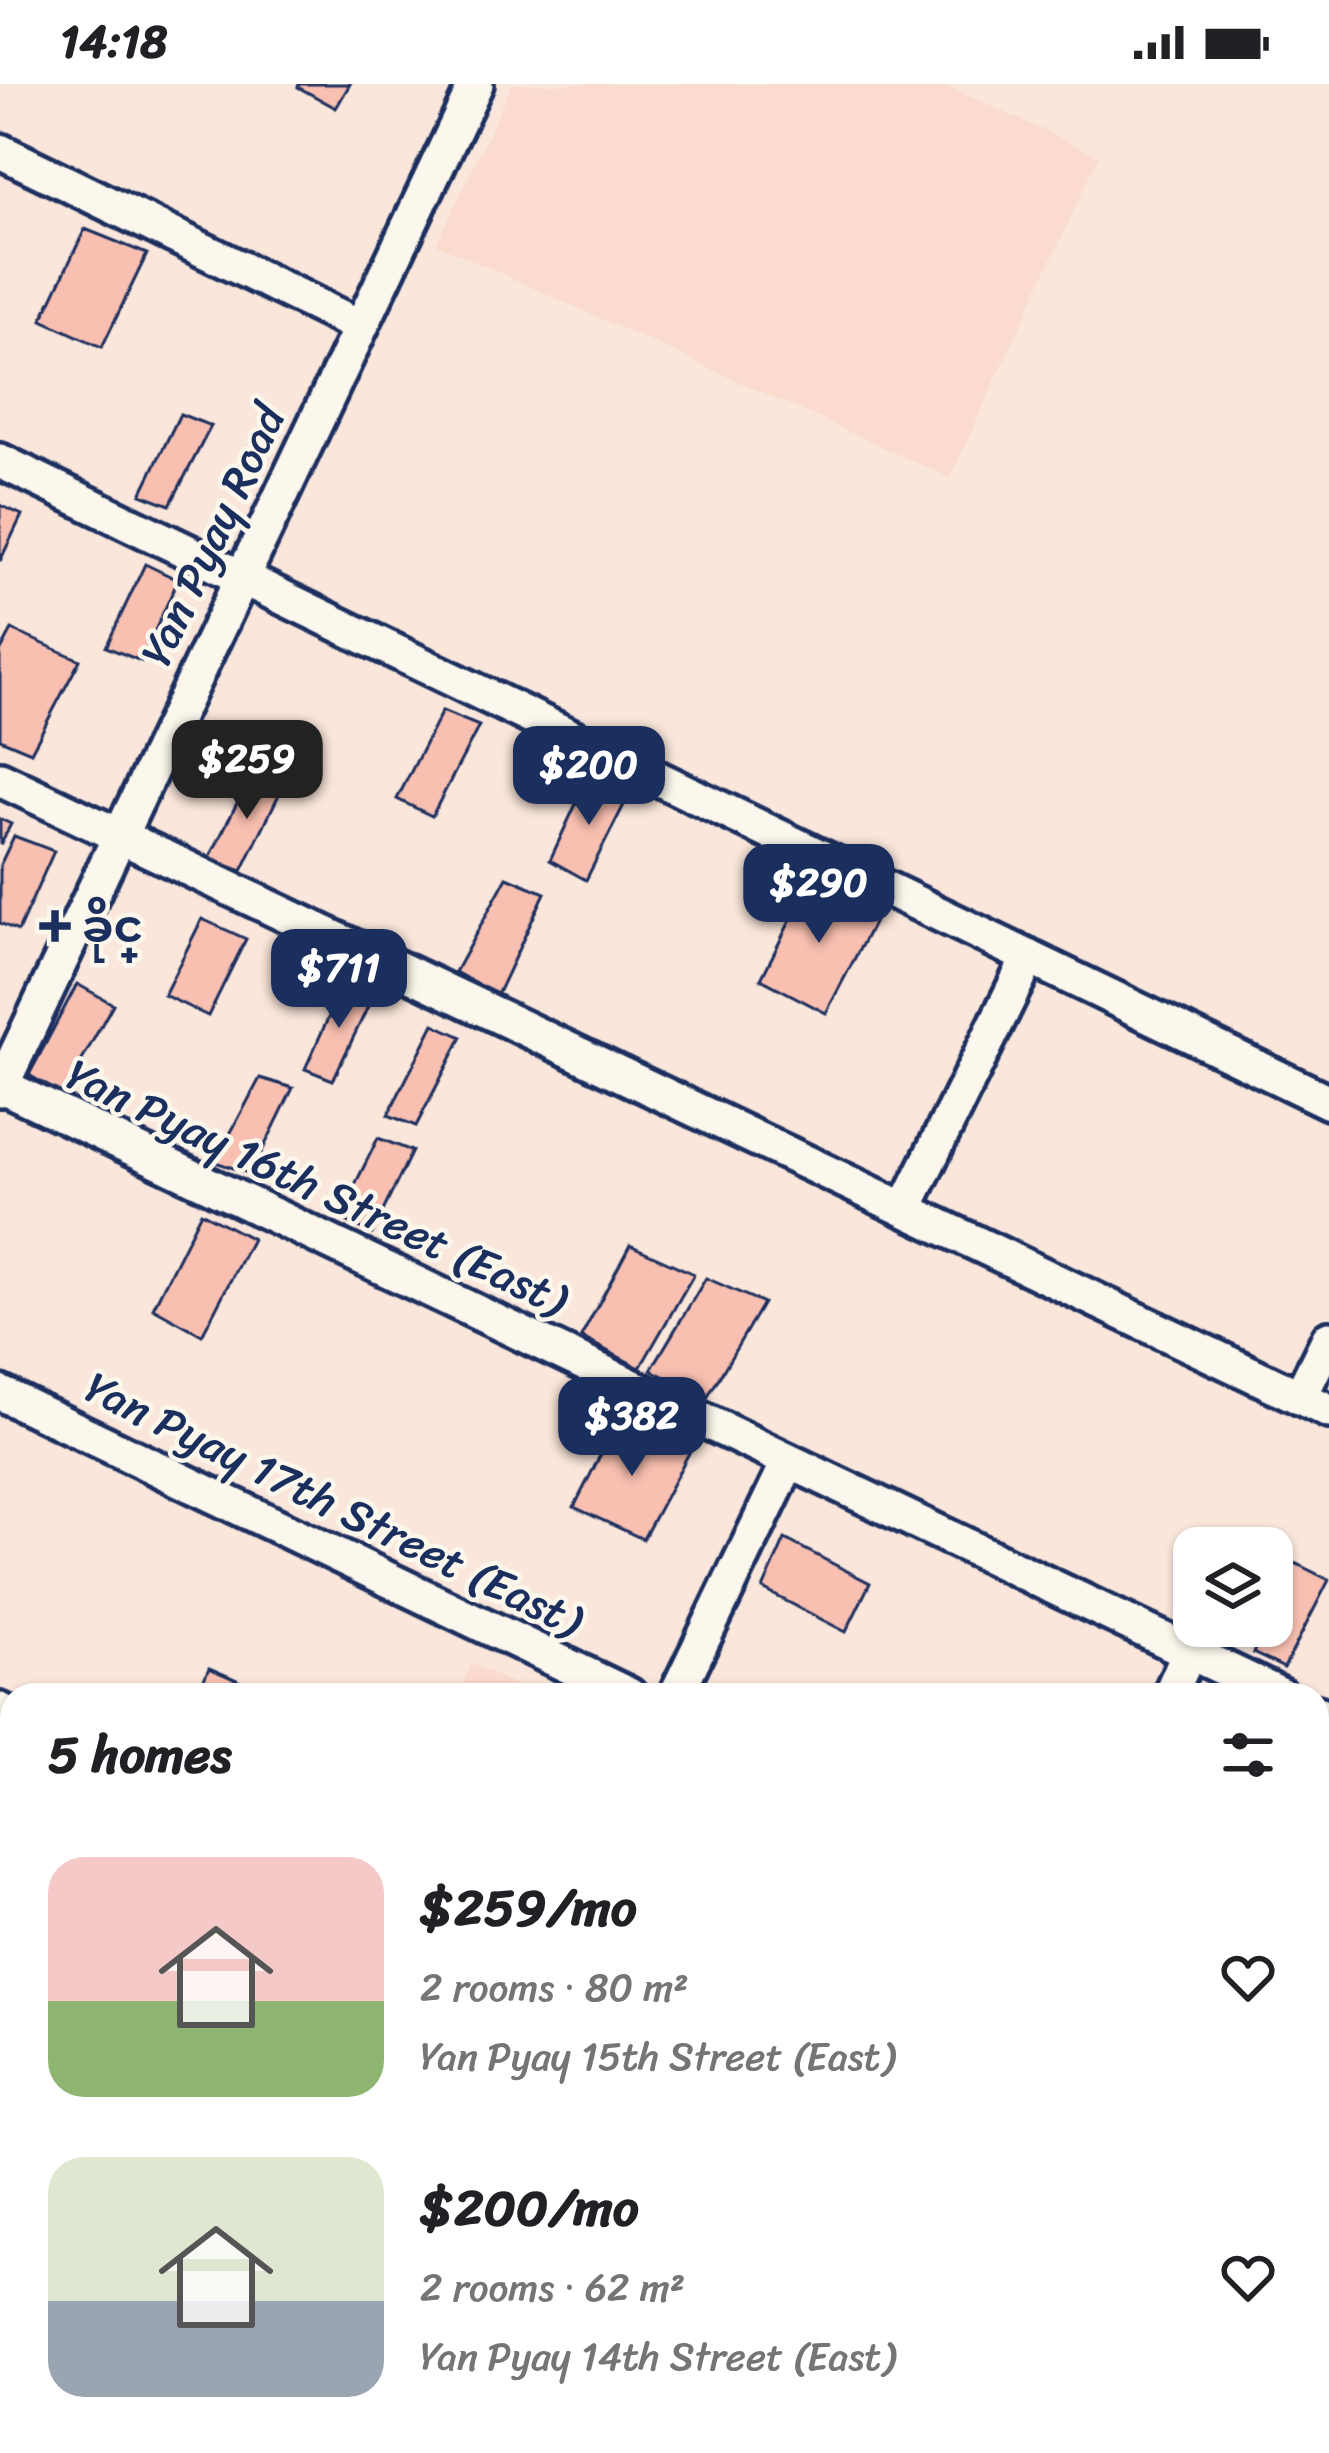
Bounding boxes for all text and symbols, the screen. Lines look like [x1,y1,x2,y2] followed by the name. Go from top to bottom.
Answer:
[60,2,167,82] text: 14:18
[117,388,310,680] street label: Yan Pyay Road
[176,720,318,822] pin: $259
[199,724,295,793] text: $259
[518,726,660,828] pin: $200
[540,730,638,799] text: $200
[748,844,890,946] pin: $290
[770,848,868,917] text: $290
[82,887,143,967] place label: ခိုင္
[39,910,71,942] marker: ခိုင္
[268,929,410,1031] pin: $711
[298,933,380,1002] text: $711
[52,1035,583,1339] street label: Yan Pyay 16th Street (East)
[71,1348,598,1660] street label: Yan Pyay 17th Street (East)
[561,1377,703,1479] pin: $382
[585,1381,679,1450] text: $382
[1173,1527,1293,1647] map controls
[1173,1527,1293,1647] button: layers
[48,1710,231,1800] text: 5 homes
[1215,1722,1281,1788] icon: filters
[420,1863,637,1953] text: $259/mo
[144,1905,288,2049] icon: home
[1215,1944,1281,2010] icon: heart
[420,1953,689,2022] text: 2 rooms · 80 m²
[420,2022,894,2091] text: Yan Pyay 15th Street (East)
[420,2163,639,2253] text: $200/mo
[144,2205,288,2349] icon: home
[1215,2244,1281,2310] icon: heart
[420,2253,685,2322] text: 2 rooms · 62 m²
[420,2322,895,2391] text: Yan Pyay 14th Street (East)

